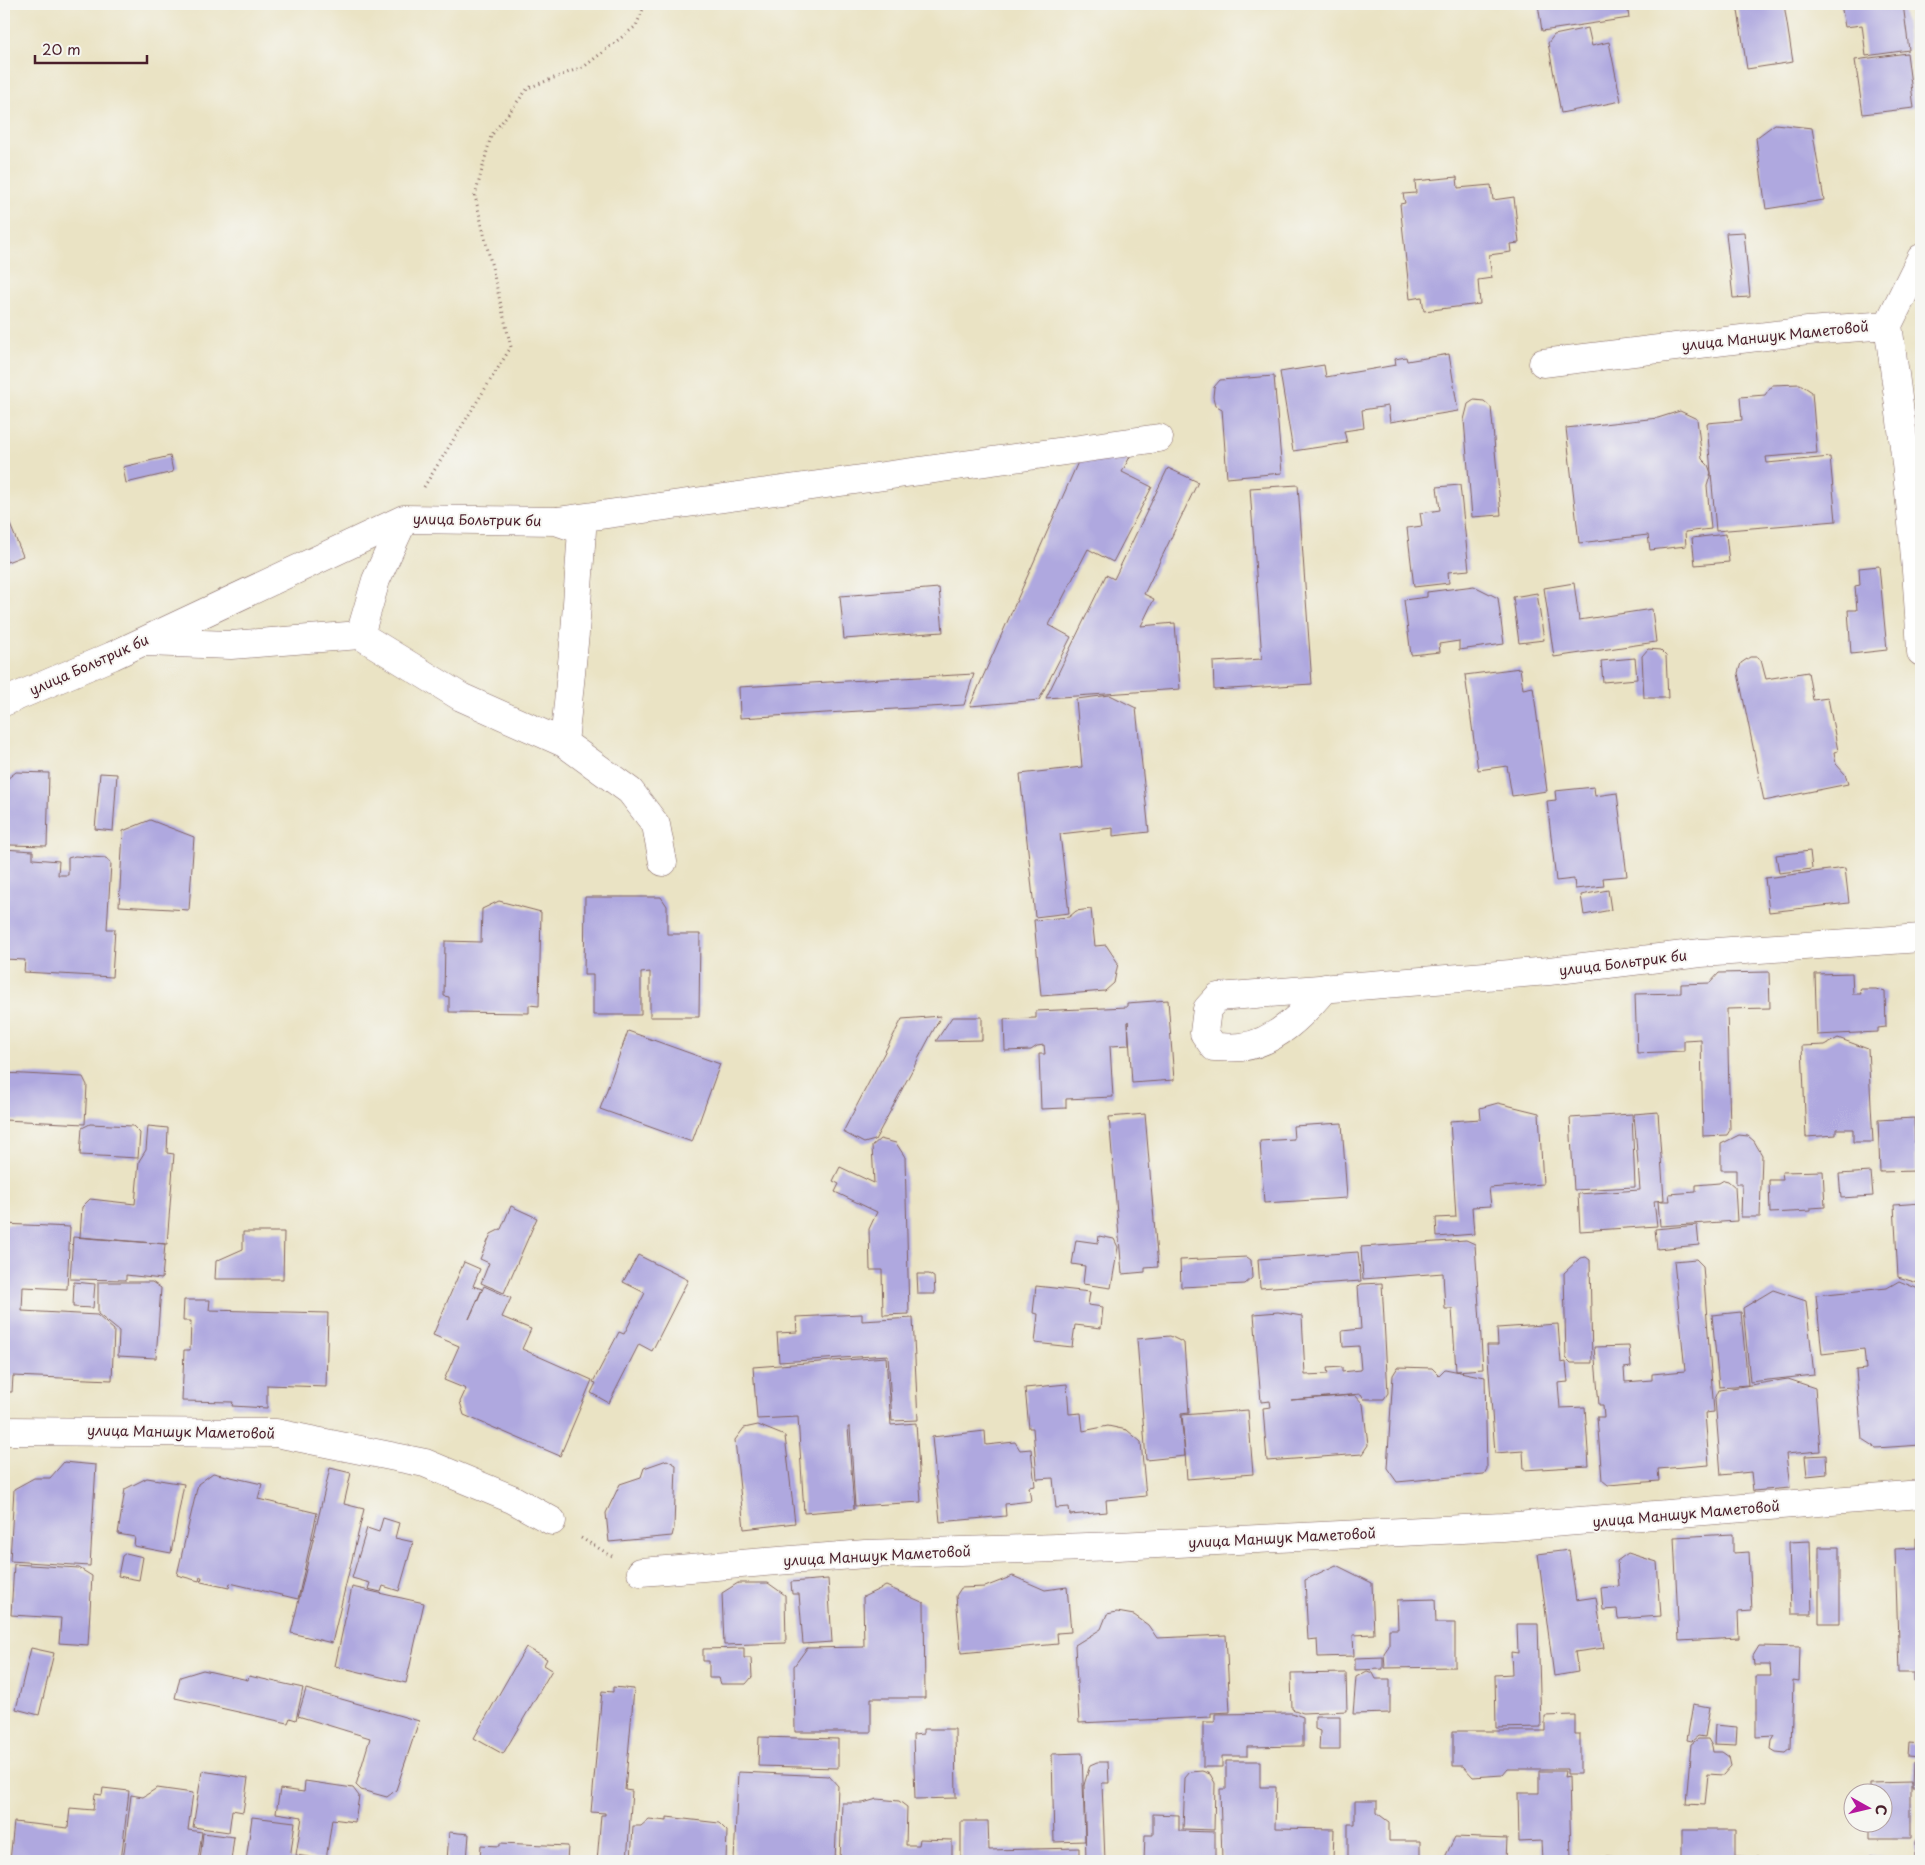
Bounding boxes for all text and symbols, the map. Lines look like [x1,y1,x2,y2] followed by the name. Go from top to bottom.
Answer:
[35,32,148,64] scale bar
[42,37,81,60] text: 20 m
[1680,315,1869,356] street label: улица Маншук Маметовой
[413,508,541,531] street label: улица Больтрик би
[26,629,152,700] street label: улица Больтрик би
[1558,944,1688,981] street label: улица Больтрик би
[87,1419,275,1444] street label: улица Маншук Маметовой
[1592,1495,1780,1532] street label: улица Маншук Маметовой
[1188,1522,1376,1553] street label: улица Маншук Маметовой
[783,1540,971,1571] street label: улица Маншук Маметовой
[1842,1782,1892,1832] north arrow
[1870,1803,1892,1817] text: С

